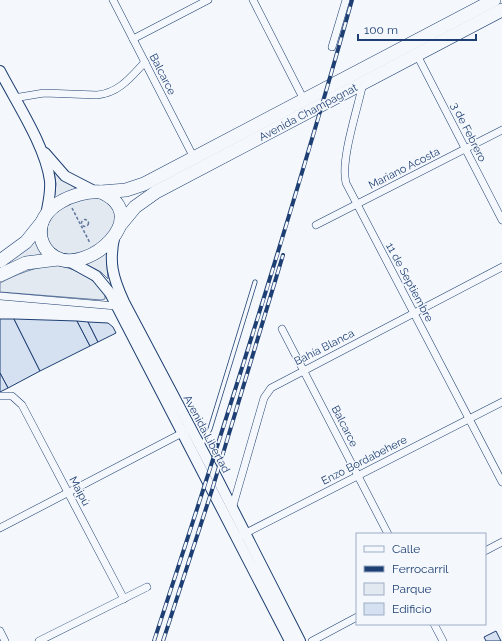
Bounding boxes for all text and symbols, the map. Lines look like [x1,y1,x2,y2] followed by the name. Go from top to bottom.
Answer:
[358,16,476,42] scale bar
[364,23,398,37] text: 100 m
[147,51,179,97] street label: Balcarce
[257,81,360,144] street label: Avenida Champagnat
[448,101,489,164] street label: 3 de Febrero
[366,145,442,192] street label: Mariano Acosta
[383,240,436,324] street label: 11 de Septiembre
[292,327,356,368] street label: Bahía Blanca
[181,393,233,475] street label: Avenida Libertad
[329,403,361,449] street label: Balcarce
[319,433,410,488] street label: Enzo Bordabehere
[66,474,93,508] street label: Maipú
[356,533,486,625] legend
[392,542,420,556] text: Calle
[392,562,449,576] text: Ferrocarril
[392,582,432,596] text: Parque
[392,602,432,616] text: Edificio

